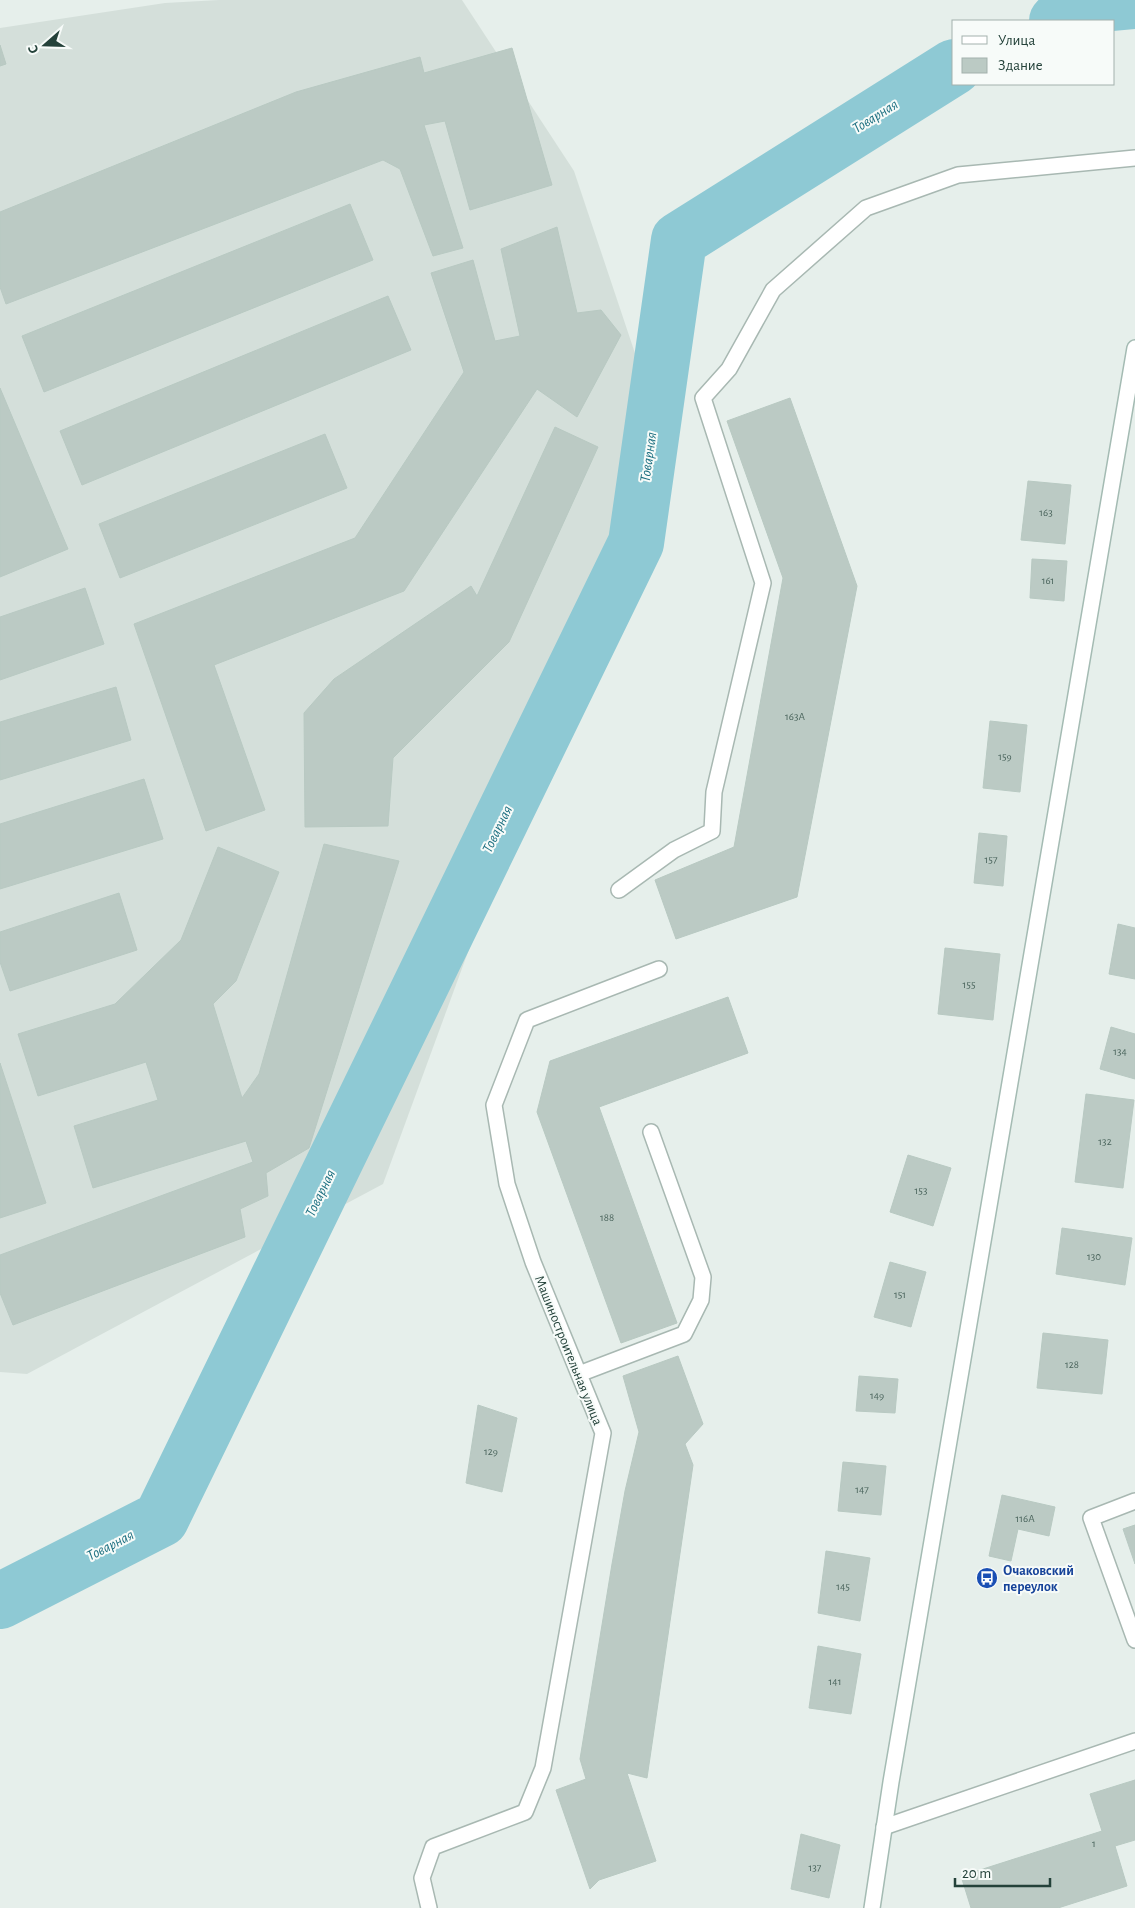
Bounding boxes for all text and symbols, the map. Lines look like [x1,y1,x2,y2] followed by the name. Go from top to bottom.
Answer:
[20,20,70,70] north arrow
[952,20,1115,85] legend
[998,33,1035,48] text: Улица
[26,43,42,55] text: С
[998,58,1043,73] text: Здание
[850,97,901,136] water label: Товарная
[638,431,659,483] water label: Товарная
[1039,507,1053,518] house number: 163
[1042,575,1054,586] house number: 161
[785,711,806,722] house number: 163А
[998,751,1012,762] house number: 159
[480,803,515,855] water label: Товарная
[985,854,998,865] house number: 157
[963,979,976,990] house number: 155
[1113,1046,1127,1057] house number: 134
[1098,1136,1112,1147] house number: 132
[303,1167,338,1219] water label: Товарная
[915,1185,928,1196] house number: 153
[600,1212,614,1223] house number: 188
[1087,1251,1101,1262] house number: 130
[532,1274,605,1428] street label: Машиностроительная улица
[894,1289,906,1300] house number: 151
[1065,1359,1079,1370] house number: 128
[870,1390,884,1401] house number: 149
[484,1446,498,1457] house number: 129
[855,1484,869,1495] house number: 147
[1015,1513,1035,1524] house number: 116А
[84,1527,136,1564] water label: Товарная
[1003,1564,1074,1594] place label: Очаковский переулок
[975,1566,999,1590] bus stop icon: Очаковский переулок
[836,1581,850,1592] house number: 145
[829,1676,841,1687] house number: 141
[1092,1838,1096,1849] house number: 1
[955,1856,1050,1888] scale bar
[809,1862,822,1873] house number: 137
[962,1866,991,1881] text: 20 m

